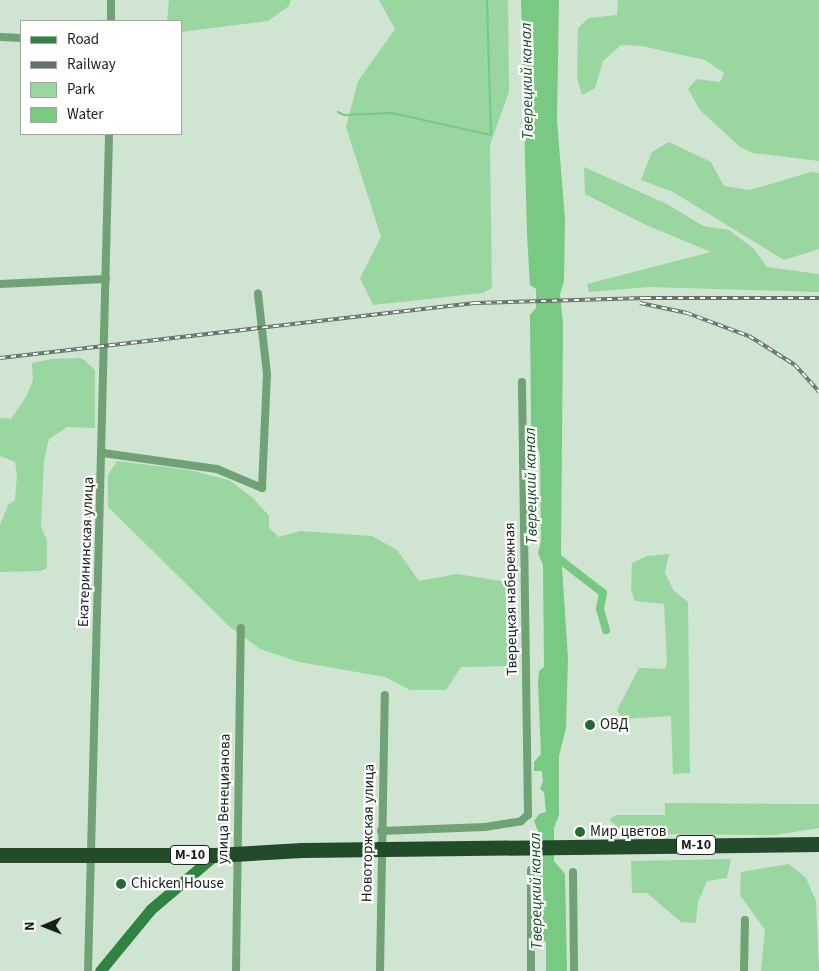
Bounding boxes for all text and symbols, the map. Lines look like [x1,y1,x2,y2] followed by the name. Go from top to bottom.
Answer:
[20,20,182,135] legend
[516,22,538,140] water label: Тверецкий канал
[67,29,99,50] text: Road
[67,54,116,75] text: Railway
[67,79,95,100] text: Park
[67,104,103,125] text: Water
[520,427,542,545] water label: Тверецкий канал
[74,476,98,628] street label: Екатерининская улица
[501,522,521,676] street label: Тверецкая набережная
[600,716,628,734] place label: ОВД
[584,719,596,731] marker: ОВД
[214,734,234,864] street label: улица Венецианова
[358,764,378,902] street label: Новоторжская улица
[590,823,666,841] place label: Мир цветов
[574,826,586,838] marker: Мир цветов
[525,832,547,950] water label: Тверецкий канал
[675,834,717,856] road number: М-10
[169,844,211,866] road number: М-10
[131,875,224,893] place label: Chicken House
[115,878,127,890] marker: Chicken House
[20,901,70,951] north arrow
[20,921,40,931] text: N

